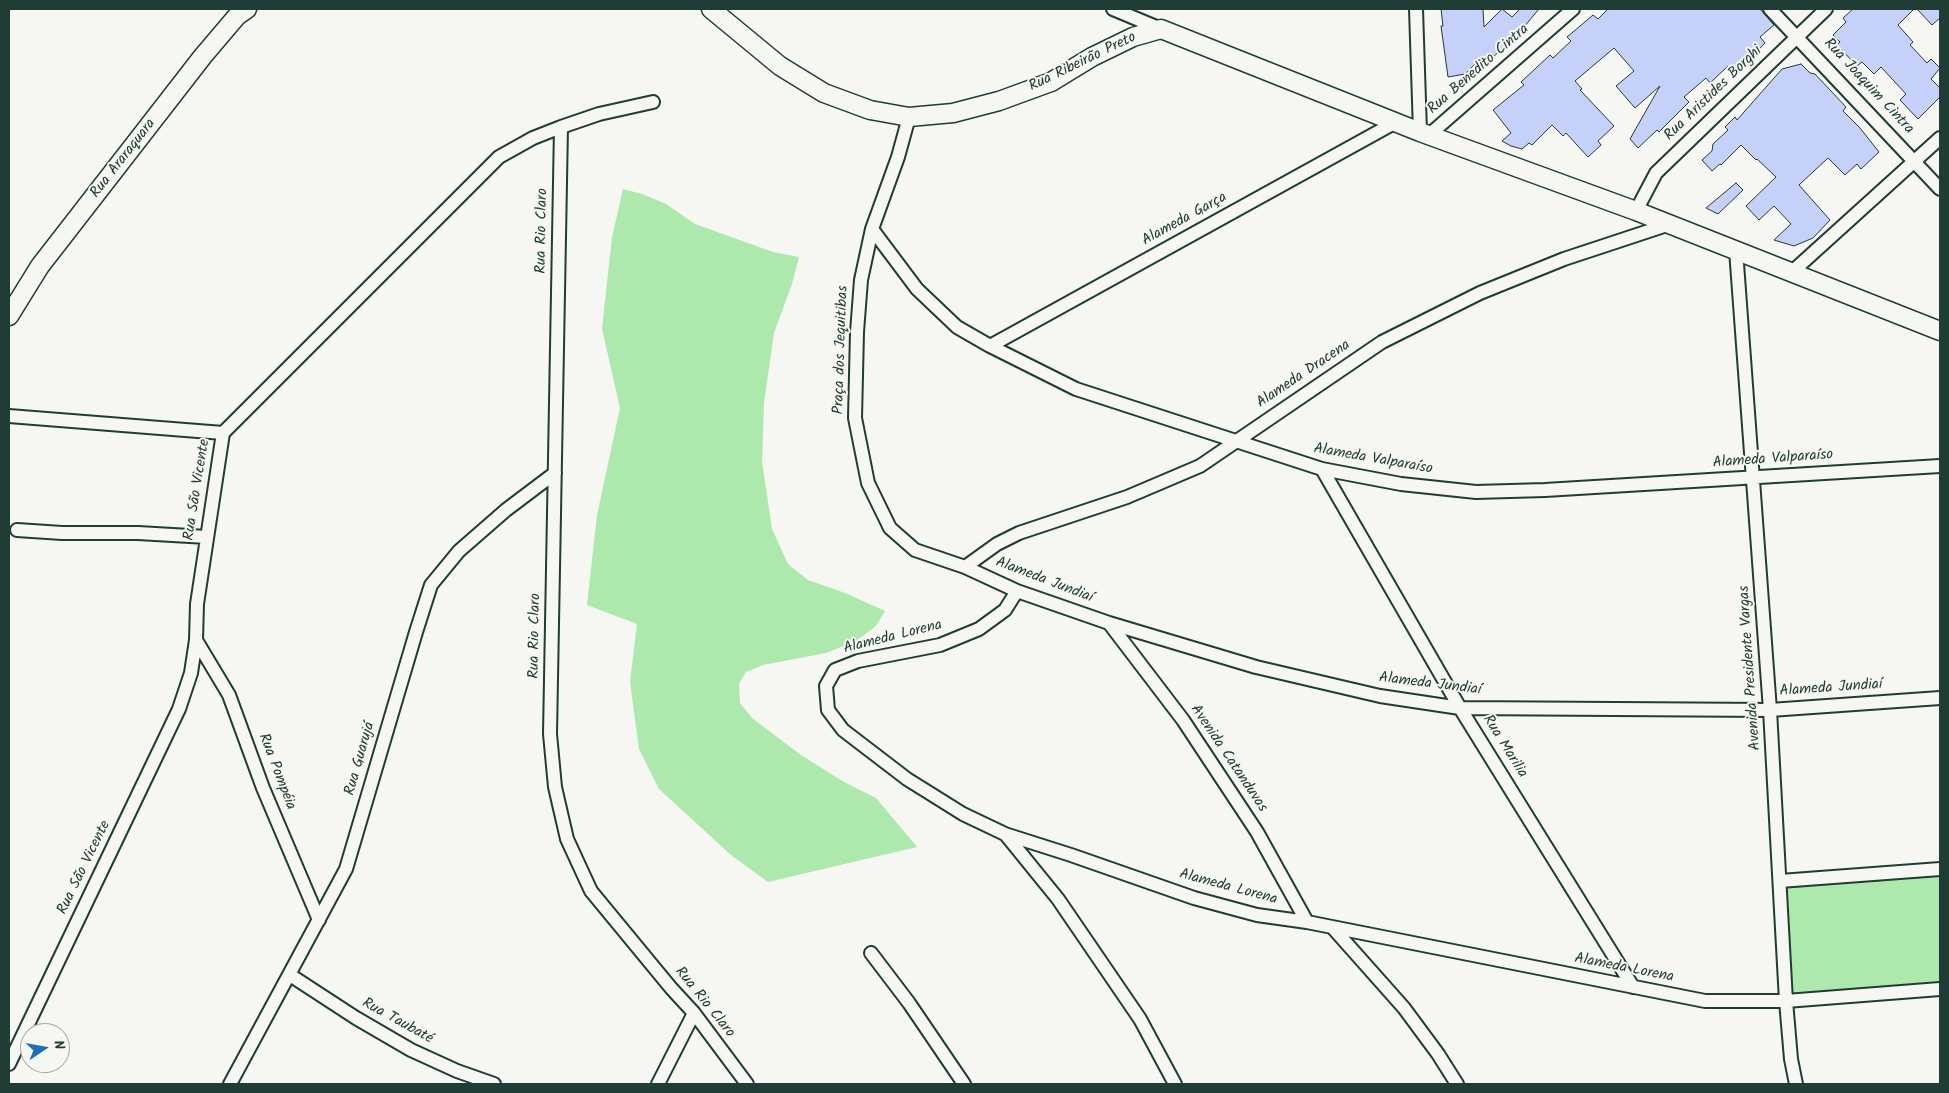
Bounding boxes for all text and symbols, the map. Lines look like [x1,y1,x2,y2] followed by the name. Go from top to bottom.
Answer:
[1425,21,1533,119] street label: Rua Benedito Cintra
[1027,29,1139,97] street label: Rua Ribeirão Preto
[1819,35,1917,139] street label: Rua Joaquim Cintra
[1661,43,1767,145] street label: Rua Aristides Borghi
[88,116,160,202] street label: Rua Araraquara
[533,188,553,274] street label: Rua Rio Claro
[1140,189,1230,251] street label: Alameda Garça
[831,285,853,415] street label: Praça dos Jequitibas
[1254,337,1354,413] street label: Alameda Dracena
[181,438,215,542] street label: Rua São Vicente
[1312,441,1434,479] street label: Alameda Valparaíso
[1712,447,1834,473] street label: Alameda Valparaíso
[993,554,1095,608] street label: Alameda Jundiaí
[1736,585,1766,751] street label: Avenida Presidente Vargas
[526,593,546,679] street label: Rua Rio Claro
[842,617,944,659] street label: Alameda Lorena
[1378,670,1482,700] street label: Alameda Jundiaí
[1779,676,1883,702] street label: Alameda Jundiaí
[1185,702,1271,816] street label: Avenida Catanduvas
[1478,712,1530,782] street label: Rua Marilia
[342,720,380,798] street label: Rua Guarujá
[253,731,299,813] street label: Rua Pompéia
[54,818,116,918] street label: Rua São Vicente
[1177,866,1279,910] street label: Alameda Lorena
[1573,951,1675,987] street label: Alameda Lorena
[670,964,738,1042] street label: Rua Rio Claro
[358,995,436,1049] street label: Rua Taubaté
[20,1023,70,1073] north arrow
[47,1038,70,1052] text: N

